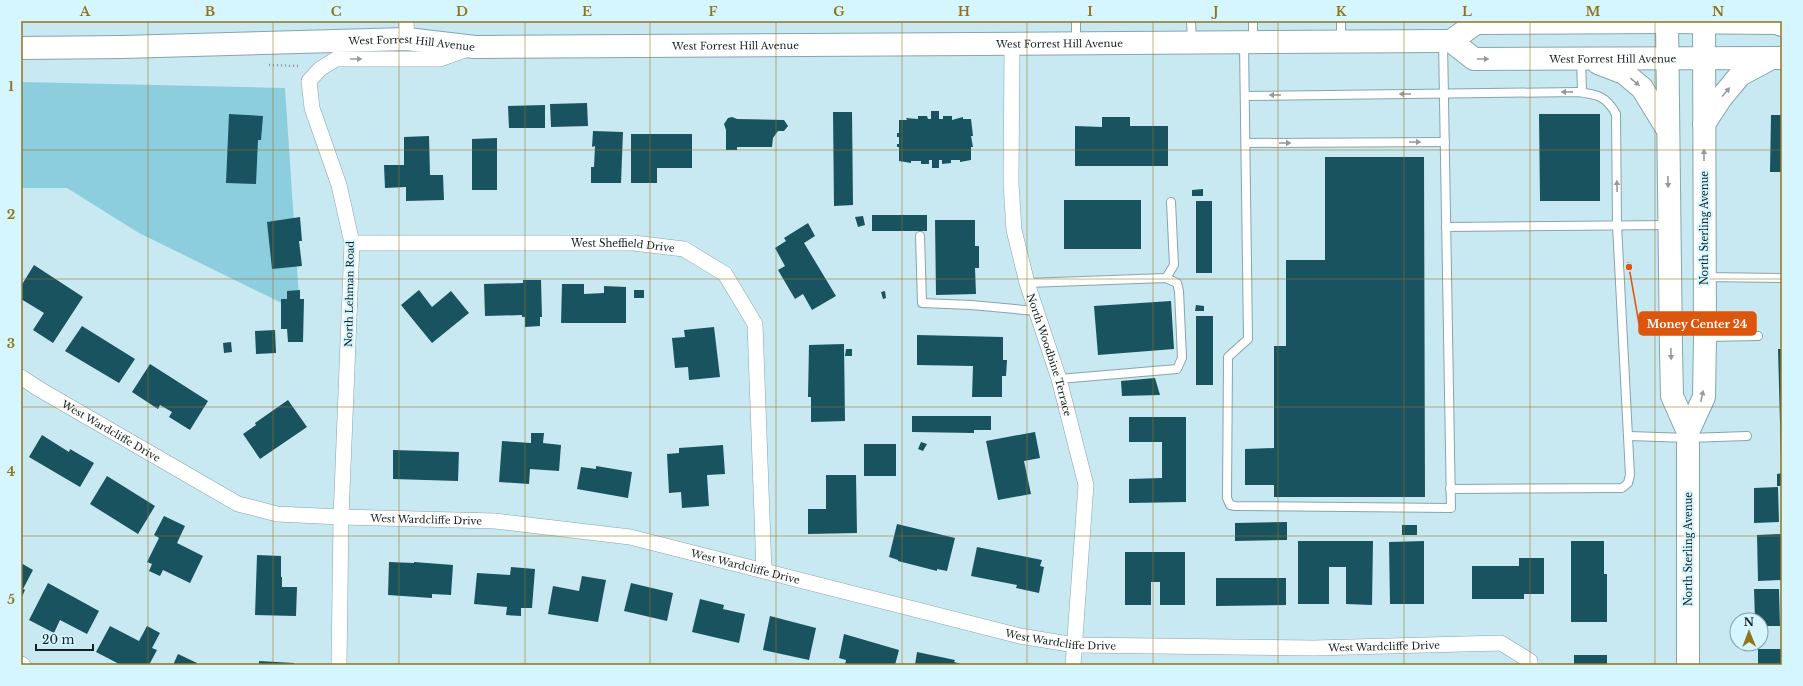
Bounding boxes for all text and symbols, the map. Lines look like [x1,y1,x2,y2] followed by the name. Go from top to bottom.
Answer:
[79,3,91,20] text: A
[205,3,215,20] text: B
[331,3,342,20] text: C
[456,3,468,20] text: D
[582,3,592,20] text: E
[709,3,718,20] text: F
[833,3,845,20] text: G
[958,3,970,20] text: H
[1087,3,1093,20] text: I
[1210,3,1219,20] text: J
[1336,3,1347,20] text: K
[1462,3,1472,20] text: L
[1586,3,1601,20] text: M
[1712,3,1724,20] text: N
[347,33,476,54] street label: West Forrest Hill Avenue
[995,37,1123,51] street label: West Forrest Hill Avenue
[671,39,799,53] street label: West Forrest Hill Avenue
[1548,52,1677,66] street label: West Forrest Hill Avenue
[350,56,363,62] one-way arrow
[1477,56,1490,62] one-way arrow
[1630,77,1640,86] one-way arrow
[8,78,14,95] text: 1
[1721,87,1730,97] one-way arrow
[1560,89,1573,95] one-way arrow
[1398,91,1411,97] one-way arrow
[1268,92,1281,98] one-way arrow
[1409,139,1422,145] one-way arrow
[1279,140,1292,146] one-way arrow
[1701,148,1707,161] one-way arrow
[1698,171,1711,285] street label: North Sterling Avenue
[1665,176,1671,189] one-way arrow
[1614,179,1620,192] one-way arrow
[7,206,15,223] text: 2
[570,237,676,255] street label: West Sheffield Drive
[342,241,357,347] street label: North Lehman Road
[1024,292,1074,418] street label: North Woodbine Terrace
[1639,312,1756,335] callout: Money Center 24
[1647,317,1747,331] text: Money Center 24
[7,335,15,352] text: 3
[1667,348,1674,360] one-way arrow
[1700,390,1706,403] one-way arrow
[58,397,163,465] street label: West Wardcliffe Drive
[7,463,16,480] text: 4
[1682,492,1695,606] street label: North Sterling Avenue
[369,512,483,528] street label: West Wardcliffe Drive
[689,547,801,587] street label: West Wardcliffe Drive
[7,591,15,608] text: 5
[1729,612,1769,652] north arrow
[1744,615,1755,629] text: N
[36,626,93,652] scale bar
[1003,626,1116,653] street label: West Wardcliffe Drive
[42,632,74,647] text: 20 m
[1327,639,1440,655] street label: West Wardcliffe Drive

